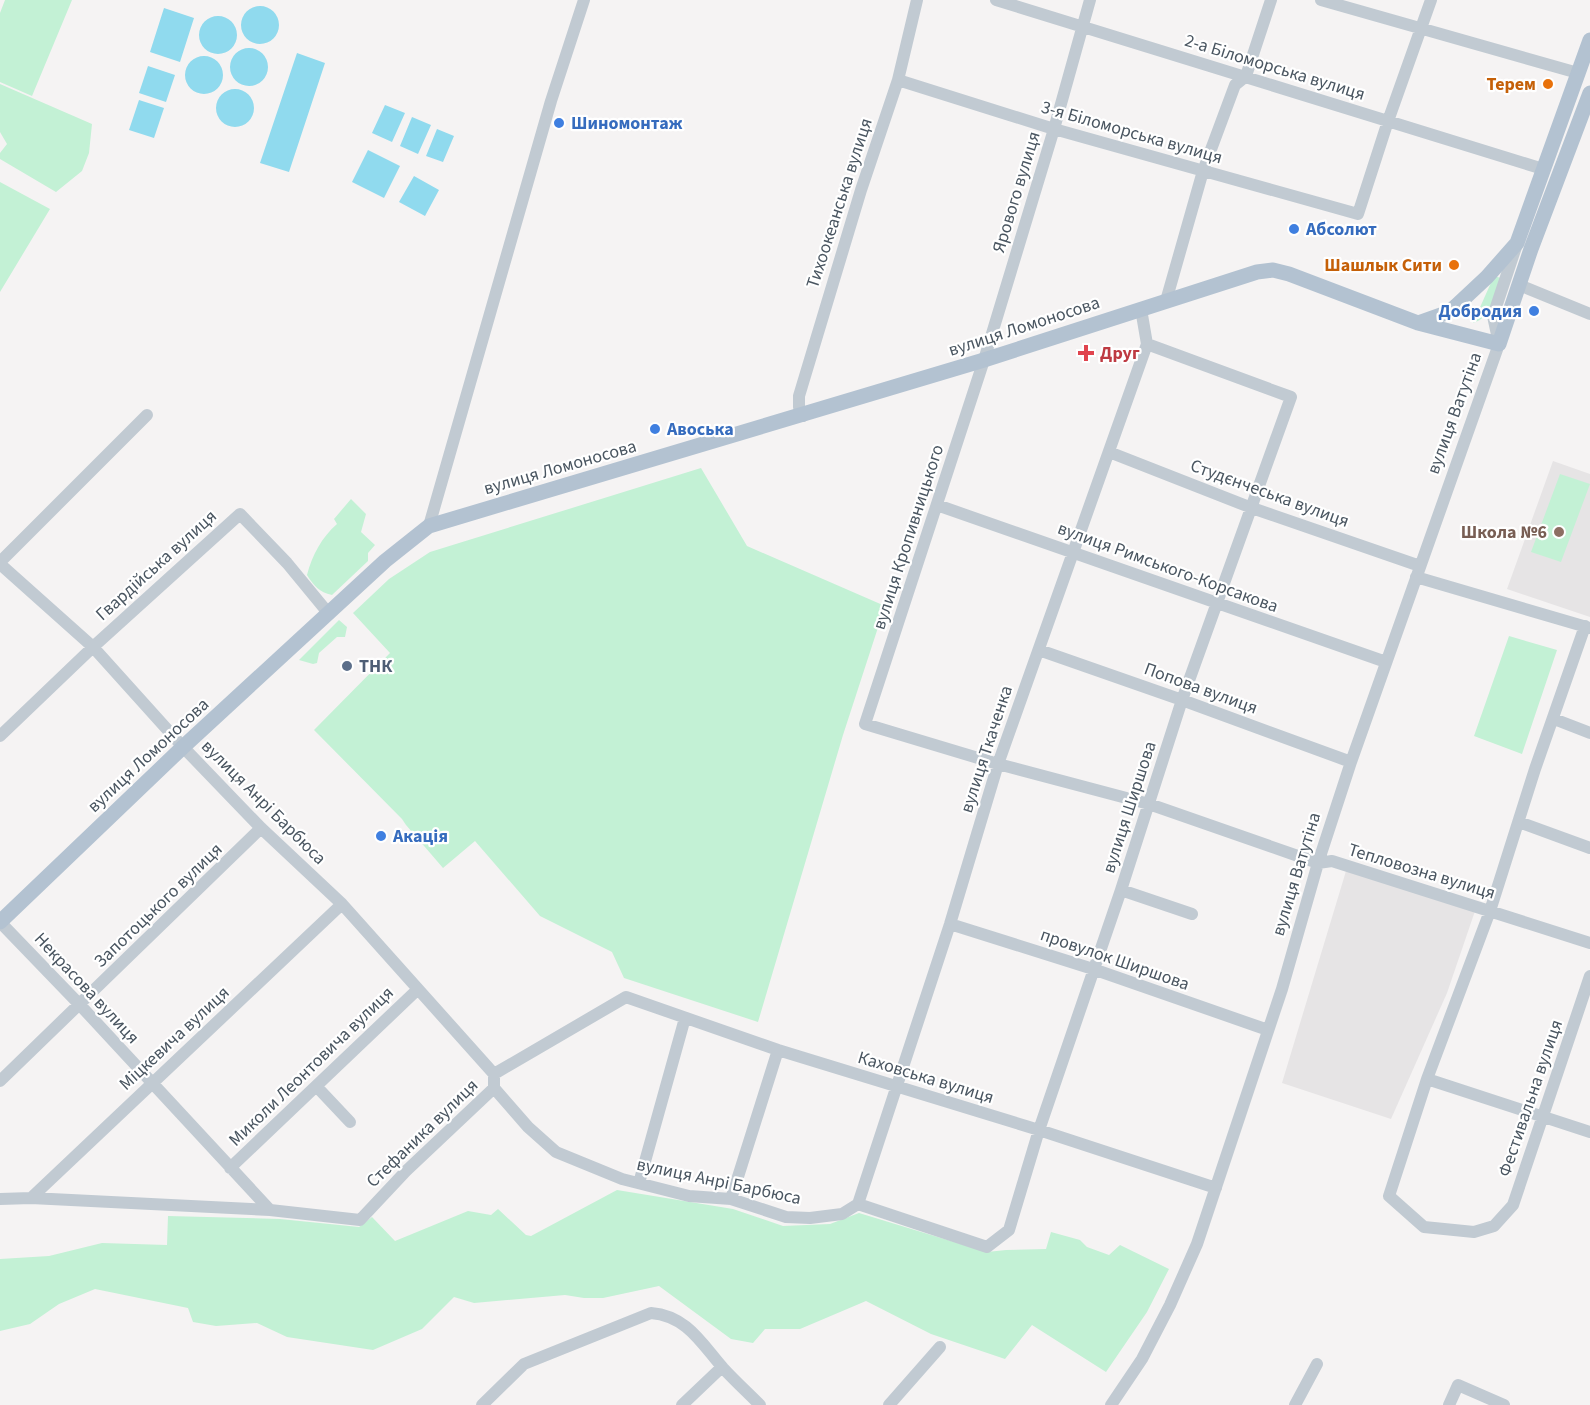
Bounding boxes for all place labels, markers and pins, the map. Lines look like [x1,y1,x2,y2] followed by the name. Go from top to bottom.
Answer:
[1487,72,1536,97] place label: Терем
[1541,77,1555,91] marker: Терем
[571,111,683,136] place label: Шиномонтаж
[552,116,566,130] marker: Шиномонтаж
[1305,217,1377,242] place label: Абсолют
[1287,222,1301,236] marker: Абсолют
[1324,253,1442,278] place label: Шашлык Сити
[1447,258,1461,272] marker: Шашлык Сити
[1438,299,1522,324] place label: Добродия
[1527,304,1541,318] marker: Добродия
[1100,341,1140,366] place label: Друг
[1077,344,1095,362] marker: Друг
[666,417,734,442] place label: Авоська
[648,422,662,436] marker: Авоська
[1461,520,1547,545] place label: Школа №6
[1552,525,1566,539] marker: Школа №6
[359,654,393,679] place label: ТНК
[340,659,354,673] marker: ТНК
[392,824,448,849] place label: Акація
[374,829,388,843] marker: Акація

